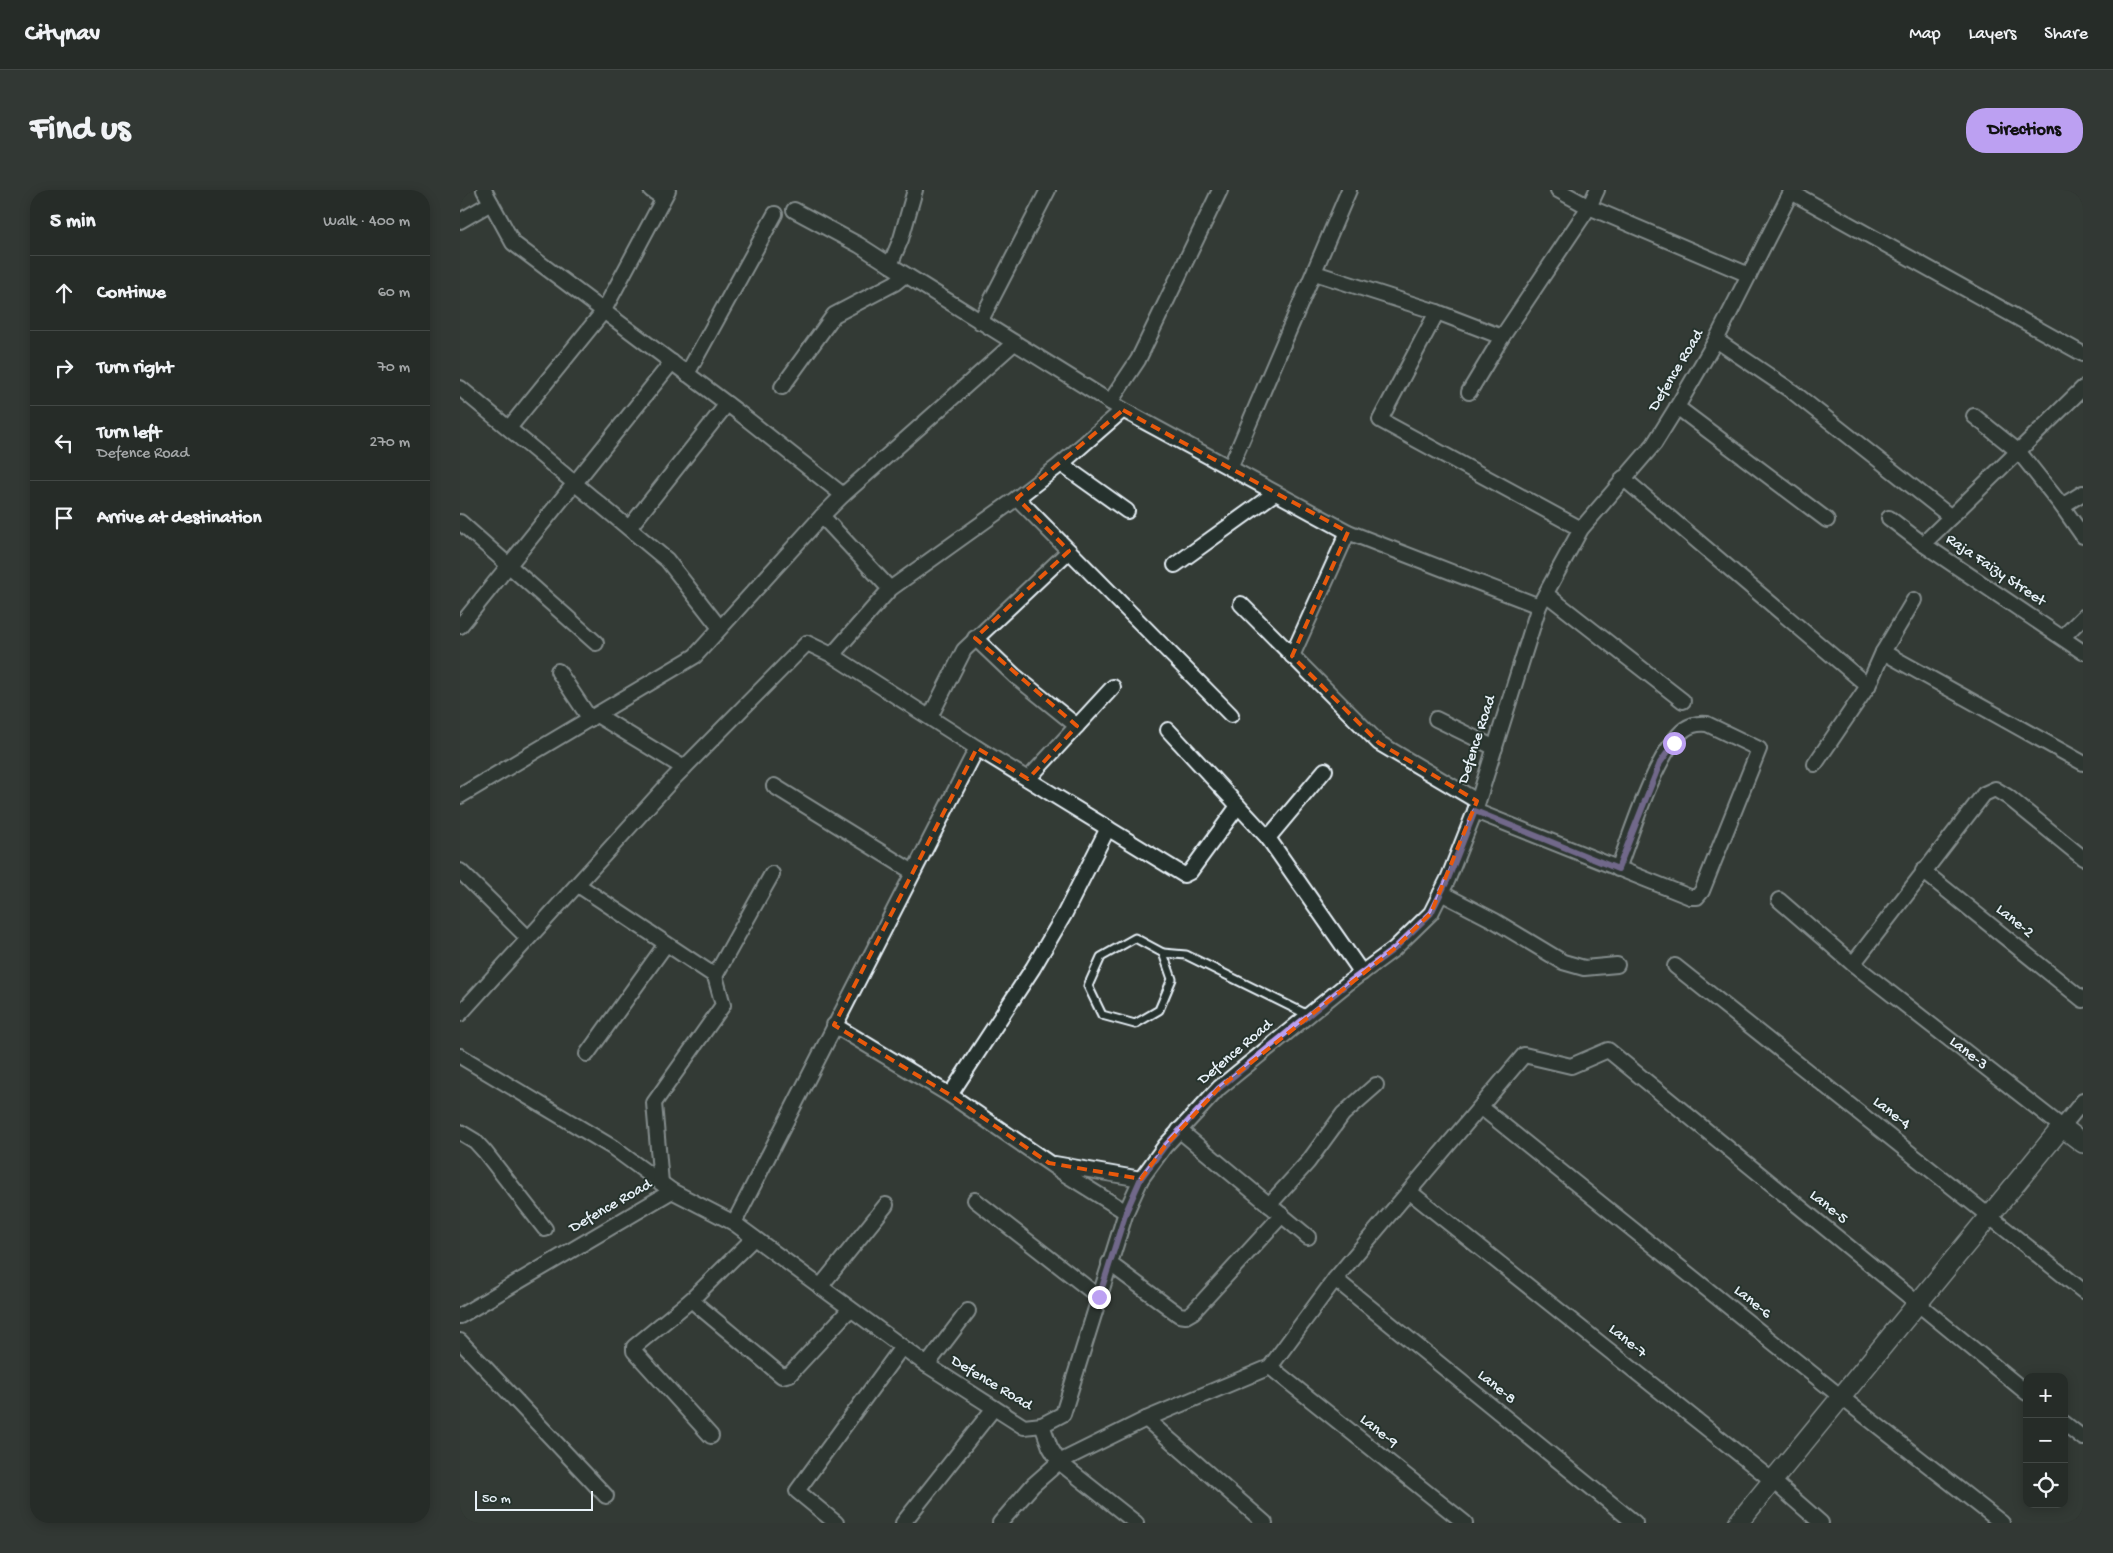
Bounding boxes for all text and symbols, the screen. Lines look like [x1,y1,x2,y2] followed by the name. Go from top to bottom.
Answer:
[25,20,100,49] text: Citynav
[1909,24,1941,45] text: Map
[1969,24,2016,45] text: Layers
[2044,24,2088,45] text: Share
[1966,108,2083,153] button: Directions
[30,110,130,151] text: Find us
[50,210,95,235] text: 5 min
[323,213,410,232] text: Walk · 400 m
[50,279,78,307] icon: ahead
[97,282,166,305] text: Continue
[378,284,410,303] text: 60 m
[1645,325,1710,416] street label: Defence Road
[50,354,78,382] icon: right
[97,357,173,380] text: Turn right
[377,359,410,378] text: 70 m
[97,422,161,445] text: Turn left
[50,429,78,457] icon: left
[370,434,410,453] text: 270 m
[97,445,189,464] text: Defence Road
[50,504,78,532] icon: arrive
[97,507,261,530] text: Arrive at destination
[1941,531,2050,612] street label: Raja Faizy Street
[1454,692,1502,788] street label: Defence Road
[1663,732,1686,755] route start
[1991,901,2037,943] street label: Lane-2
[1194,1015,1279,1090] street label: Defence Road
[1945,1033,1991,1075] street label: Lane-3
[1868,1093,1914,1135] street label: Lane-4
[566,1175,657,1239] street label: Defence Road
[1805,1187,1851,1229] street label: Lane-5
[1729,1282,1776,1325] street label: Lane-6
[1088,1286,1111,1309] route end
[1604,1321,1651,1364] street label: Lane-7
[946,1352,1037,1417] street label: Defence Road
[1473,1367,1519,1409] street label: Lane-8
[2023,1373,2068,1508] map controls
[2023,1373,2068,1418] button: +
[1355,1411,1401,1453] street label: Lane-9
[2023,1418,2068,1463] button: −
[2023,1463,2068,1508] button: locate
[475,1488,592,1511] scale bar
[482,1491,511,1508] text: 50 m

